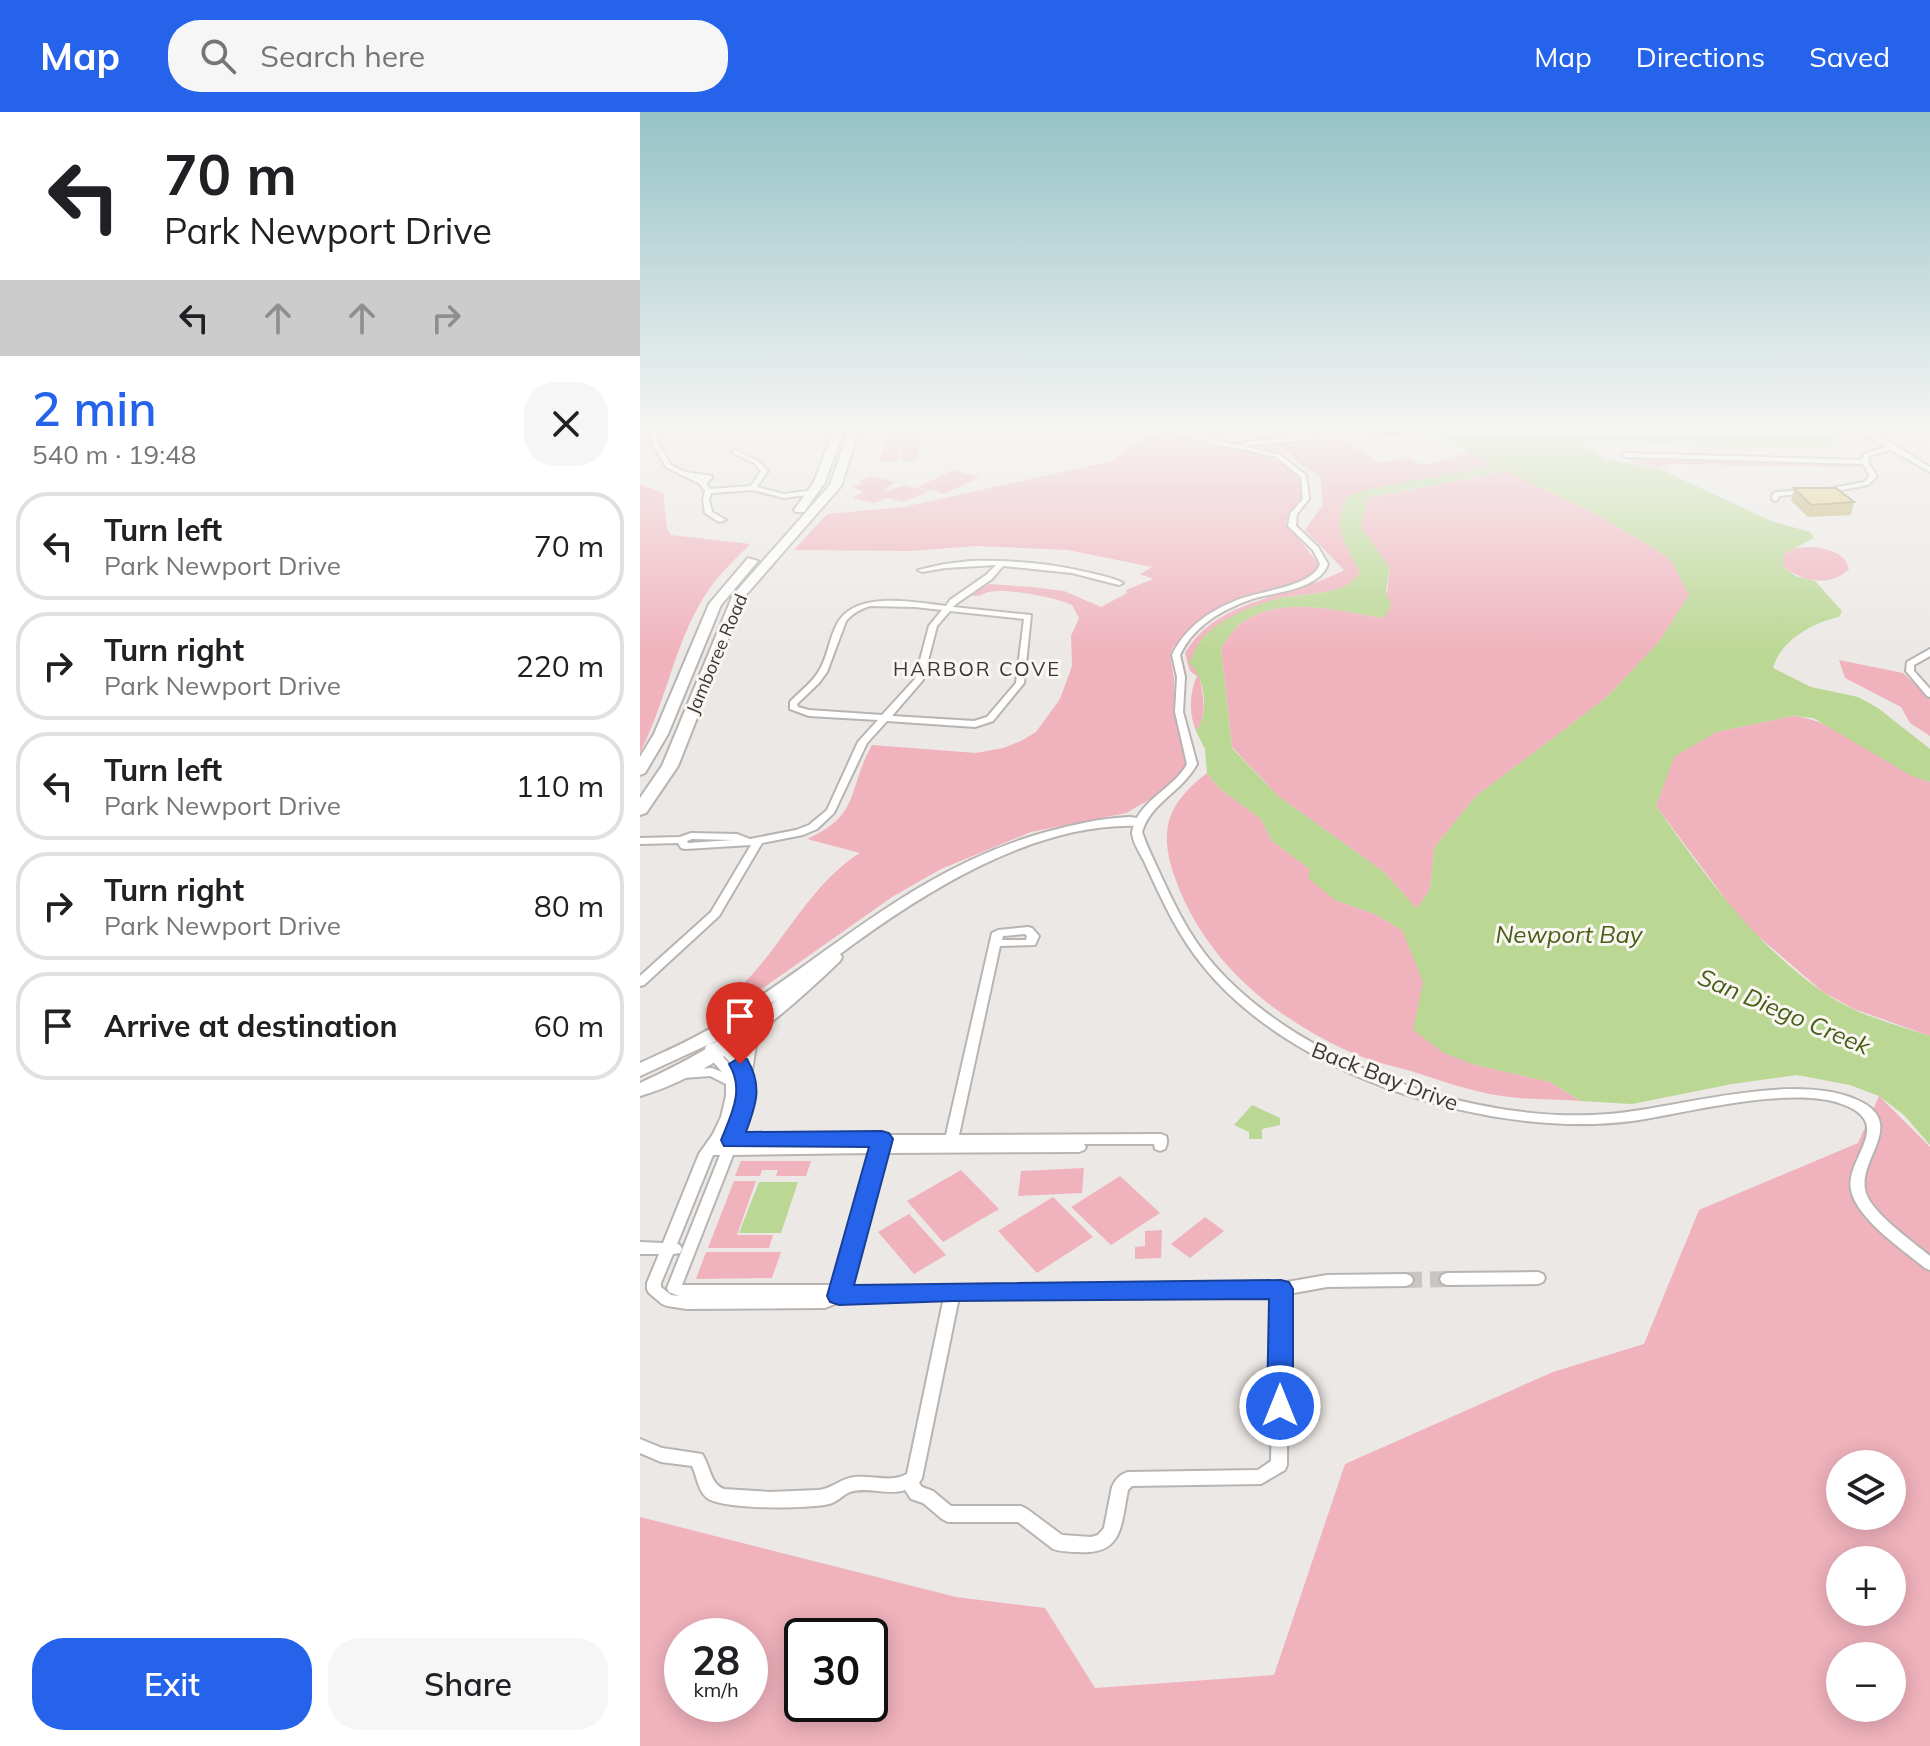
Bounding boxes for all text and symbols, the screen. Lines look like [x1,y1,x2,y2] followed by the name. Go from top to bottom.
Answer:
[168,20,728,92] search box
[40,32,120,80] text: Map
[196,34,240,78] icon: search
[260,37,425,75] text: Search here
[1534,39,1592,74] text: Map
[1636,39,1765,74] text: Directions
[1809,39,1890,74] text: Saved
[164,139,297,209] text: 70 m
[32,144,136,248] icon: left
[164,208,492,253] text: Park Newport Drive
[172,296,216,340] icon: left
[256,296,300,340] icon: ahead
[340,296,384,340] icon: ahead
[424,296,468,340] icon: right
[32,378,157,438] text: 2 min
[524,382,608,466] button: close
[32,438,196,471] text: 540 m · 19:48
[104,511,222,549] text: Turn left
[36,524,80,568] icon: left
[534,527,604,565] text: 70 m
[104,549,341,582] text: Park Newport Drive
[681,590,752,717] street label: Jamboree Road
[104,631,244,669] text: Turn right
[36,644,80,688] icon: right
[516,647,604,685] text: 220 m
[893,656,1061,681] district label: HARBOR COVE
[104,669,341,702] text: Park Newport Drive
[104,751,222,789] text: Turn left
[36,764,80,808] icon: left
[516,767,604,805] text: 110 m
[104,789,341,822] text: Park Newport Drive
[104,871,244,909] text: Turn right
[36,884,80,928] icon: right
[534,887,604,925] text: 80 m
[104,909,341,942] text: Park Newport Drive
[1495,919,1644,949] water label: Newport Bay
[1694,961,1876,1061] water label: San Diego Creek
[706,982,774,1064] pin
[718,994,762,1038] icon: arrive
[36,1004,80,1048] icon: arrive
[104,1007,398,1045] text: Arrive at destination
[534,1007,604,1045] text: 60 m
[1308,1035,1462,1117] street label: Back Bay Drive
[1238,1364,1322,1448] position arrow
[1826,1450,1906,1722] map controls
[1826,1450,1906,1530] button: layers
[1826,1546,1906,1626] button: +
[784,1618,888,1722] speed limit sign: 30
[692,1635,740,1685] text: 28
[32,1638,312,1730] button: Exit
[328,1638,608,1730] button: Share
[1826,1642,1906,1722] button: −
[693,1677,739,1702] text: km/h

